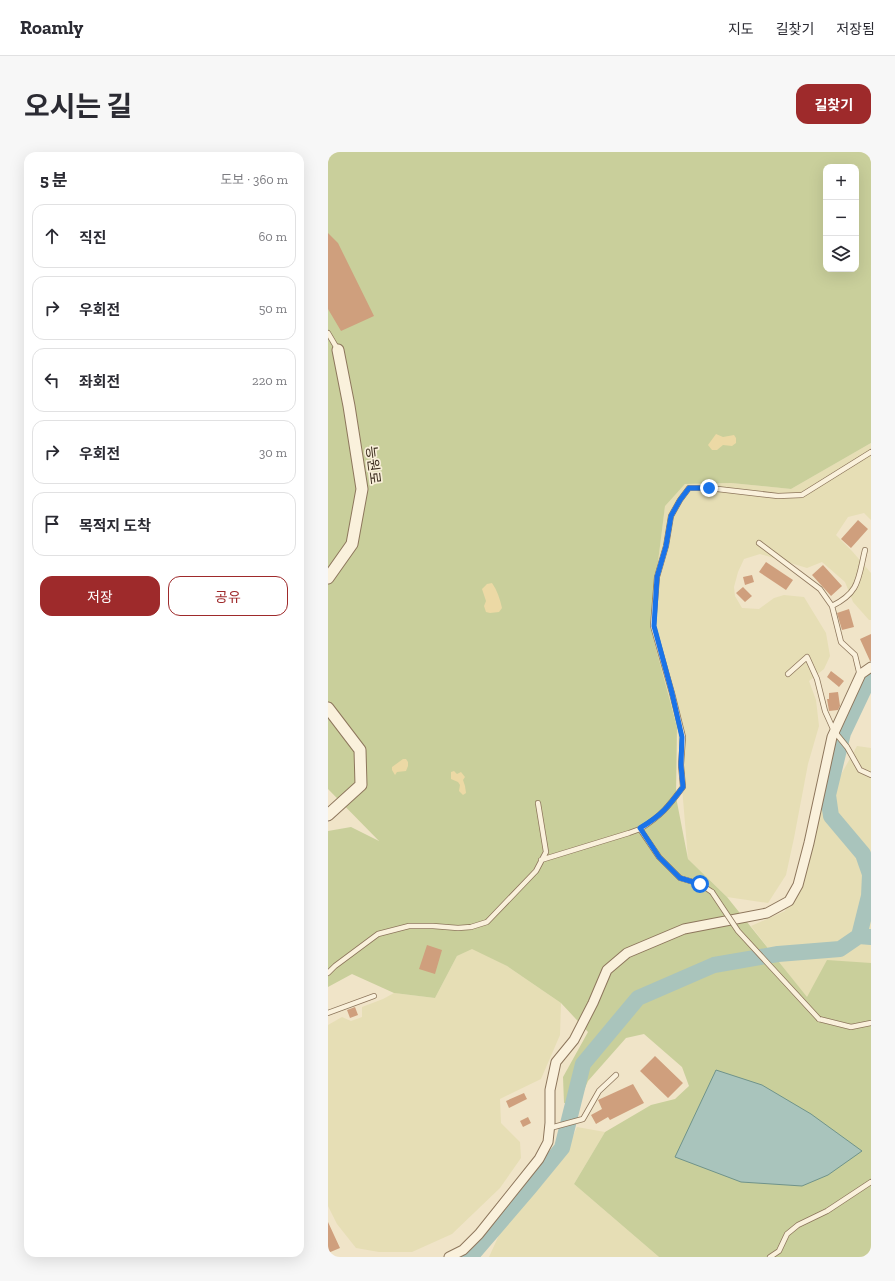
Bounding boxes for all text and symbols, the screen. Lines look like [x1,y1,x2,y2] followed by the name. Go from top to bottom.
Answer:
[20,16,83,39] text: Roamly
[728,21,754,38] text: 지도
[776,21,814,38] text: 길찾기
[836,21,875,38] text: 저장됨
[796,84,871,124] button: 길찾기
[24,90,132,123] text: 오시는 길
[823,164,859,272] map controls
[823,164,859,200] button: +
[40,170,68,190] text: 5 분
[220,172,288,187] text: 도보 · 360 m
[823,200,859,236] button: −
[41,225,63,247] icon: ahead
[79,229,107,247] text: 직진
[258,229,287,244] text: 60 m
[823,236,859,272] button: layers
[41,297,63,319] icon: right
[79,301,120,319] text: 우회전
[259,301,287,316] text: 50 m
[41,369,63,391] icon: left
[79,373,120,391] text: 좌회전
[252,373,287,388] text: 220 m
[41,441,63,463] icon: right
[79,445,120,463] text: 우회전
[259,445,287,460] text: 30 m
[362,445,384,485] street label: 능원로
[700,479,718,497] route end
[41,513,63,535] icon: arrive
[79,517,151,535] text: 목적지 도착
[40,576,160,616] button: 저장
[168,576,288,616] button: 공유
[691,875,709,893] route start

